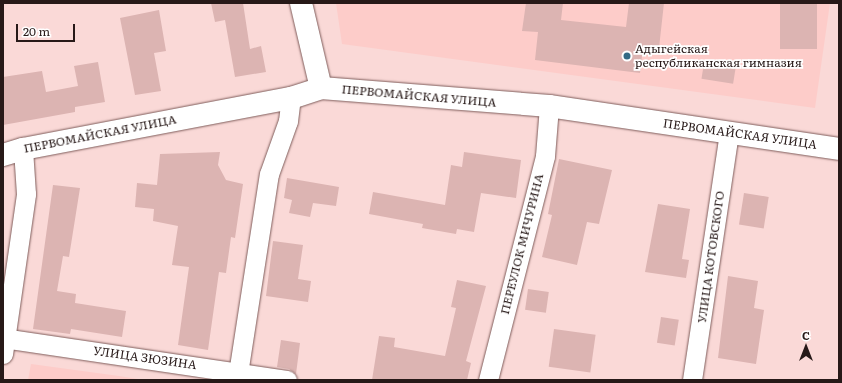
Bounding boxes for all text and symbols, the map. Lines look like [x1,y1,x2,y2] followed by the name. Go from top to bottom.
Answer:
[18,16,77,42] scale bar
[23,22,50,40] text: 20 m
[635,42,802,70] place label: Адыгейская республиканская гимназия
[622,51,632,61] marker: Адыгейская республиканская гимназия
[341,82,497,110] street label: ПЕРВОМАЙСКАЯ УЛИЦА
[22,112,178,156] street label: ПЕРВОМАЙСКАЯ УЛИЦА
[662,116,818,152] street label: ПЕРВОМАЙСКАЯ УЛИЦА
[498,172,546,316] street label: ПЕРЕУЛОК МИЧУРИНА
[695,190,727,324] street label: УЛИЦА КОТОВСКОГО
[786,327,826,367] north arrow
[802,327,810,343] text: С
[92,344,198,372] street label: УЛИЦА ЗЮЗИНА

